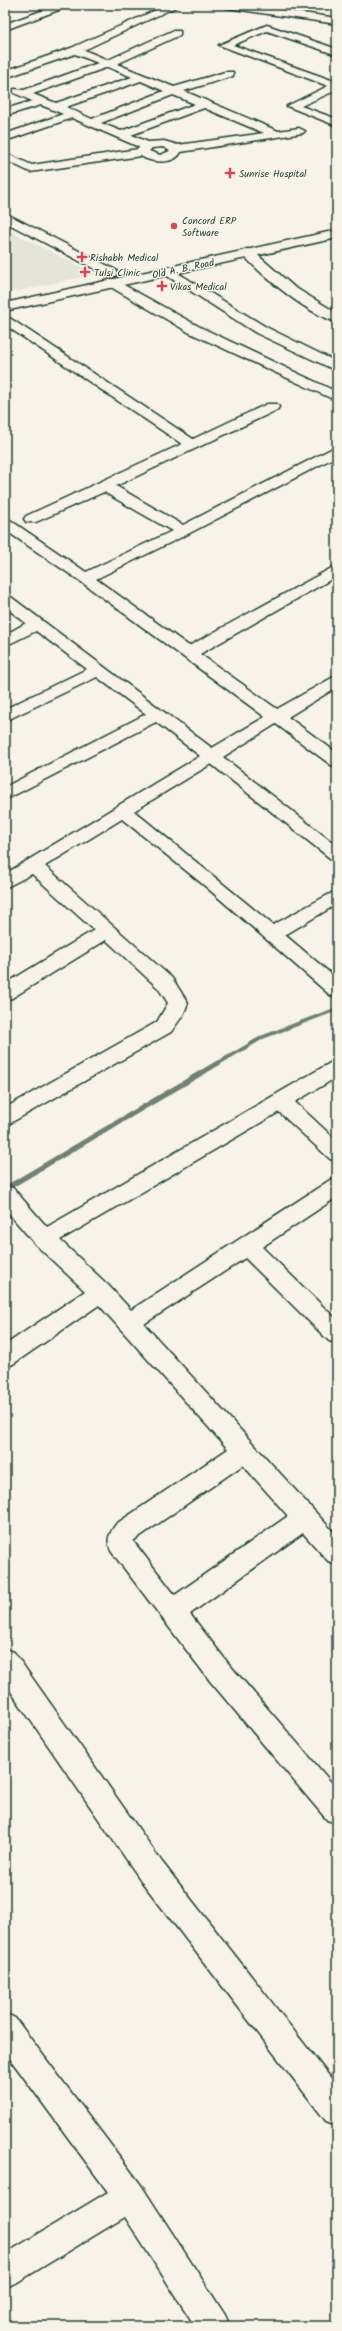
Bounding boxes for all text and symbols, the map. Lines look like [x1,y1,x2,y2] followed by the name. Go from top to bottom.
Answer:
[239,166,307,182] place label: Sunrise Hospital
[224,167,236,179] marker: Sunrise Hospital
[182,213,237,241] place label: Concord ERP Software
[169,221,179,231] marker: Concord ERP Software
[90,250,159,266] place label: Rishabh Medical
[77,252,87,262] marker: Rishabh Medical
[151,254,217,283] street label: Old A. B. Road
[94,265,141,281] place label: Tulsi Clinic
[79,266,91,278] marker: Tulsi Clinic
[170,279,227,295] place label: Vikas Medical
[157,281,167,291] marker: Vikas Medical

